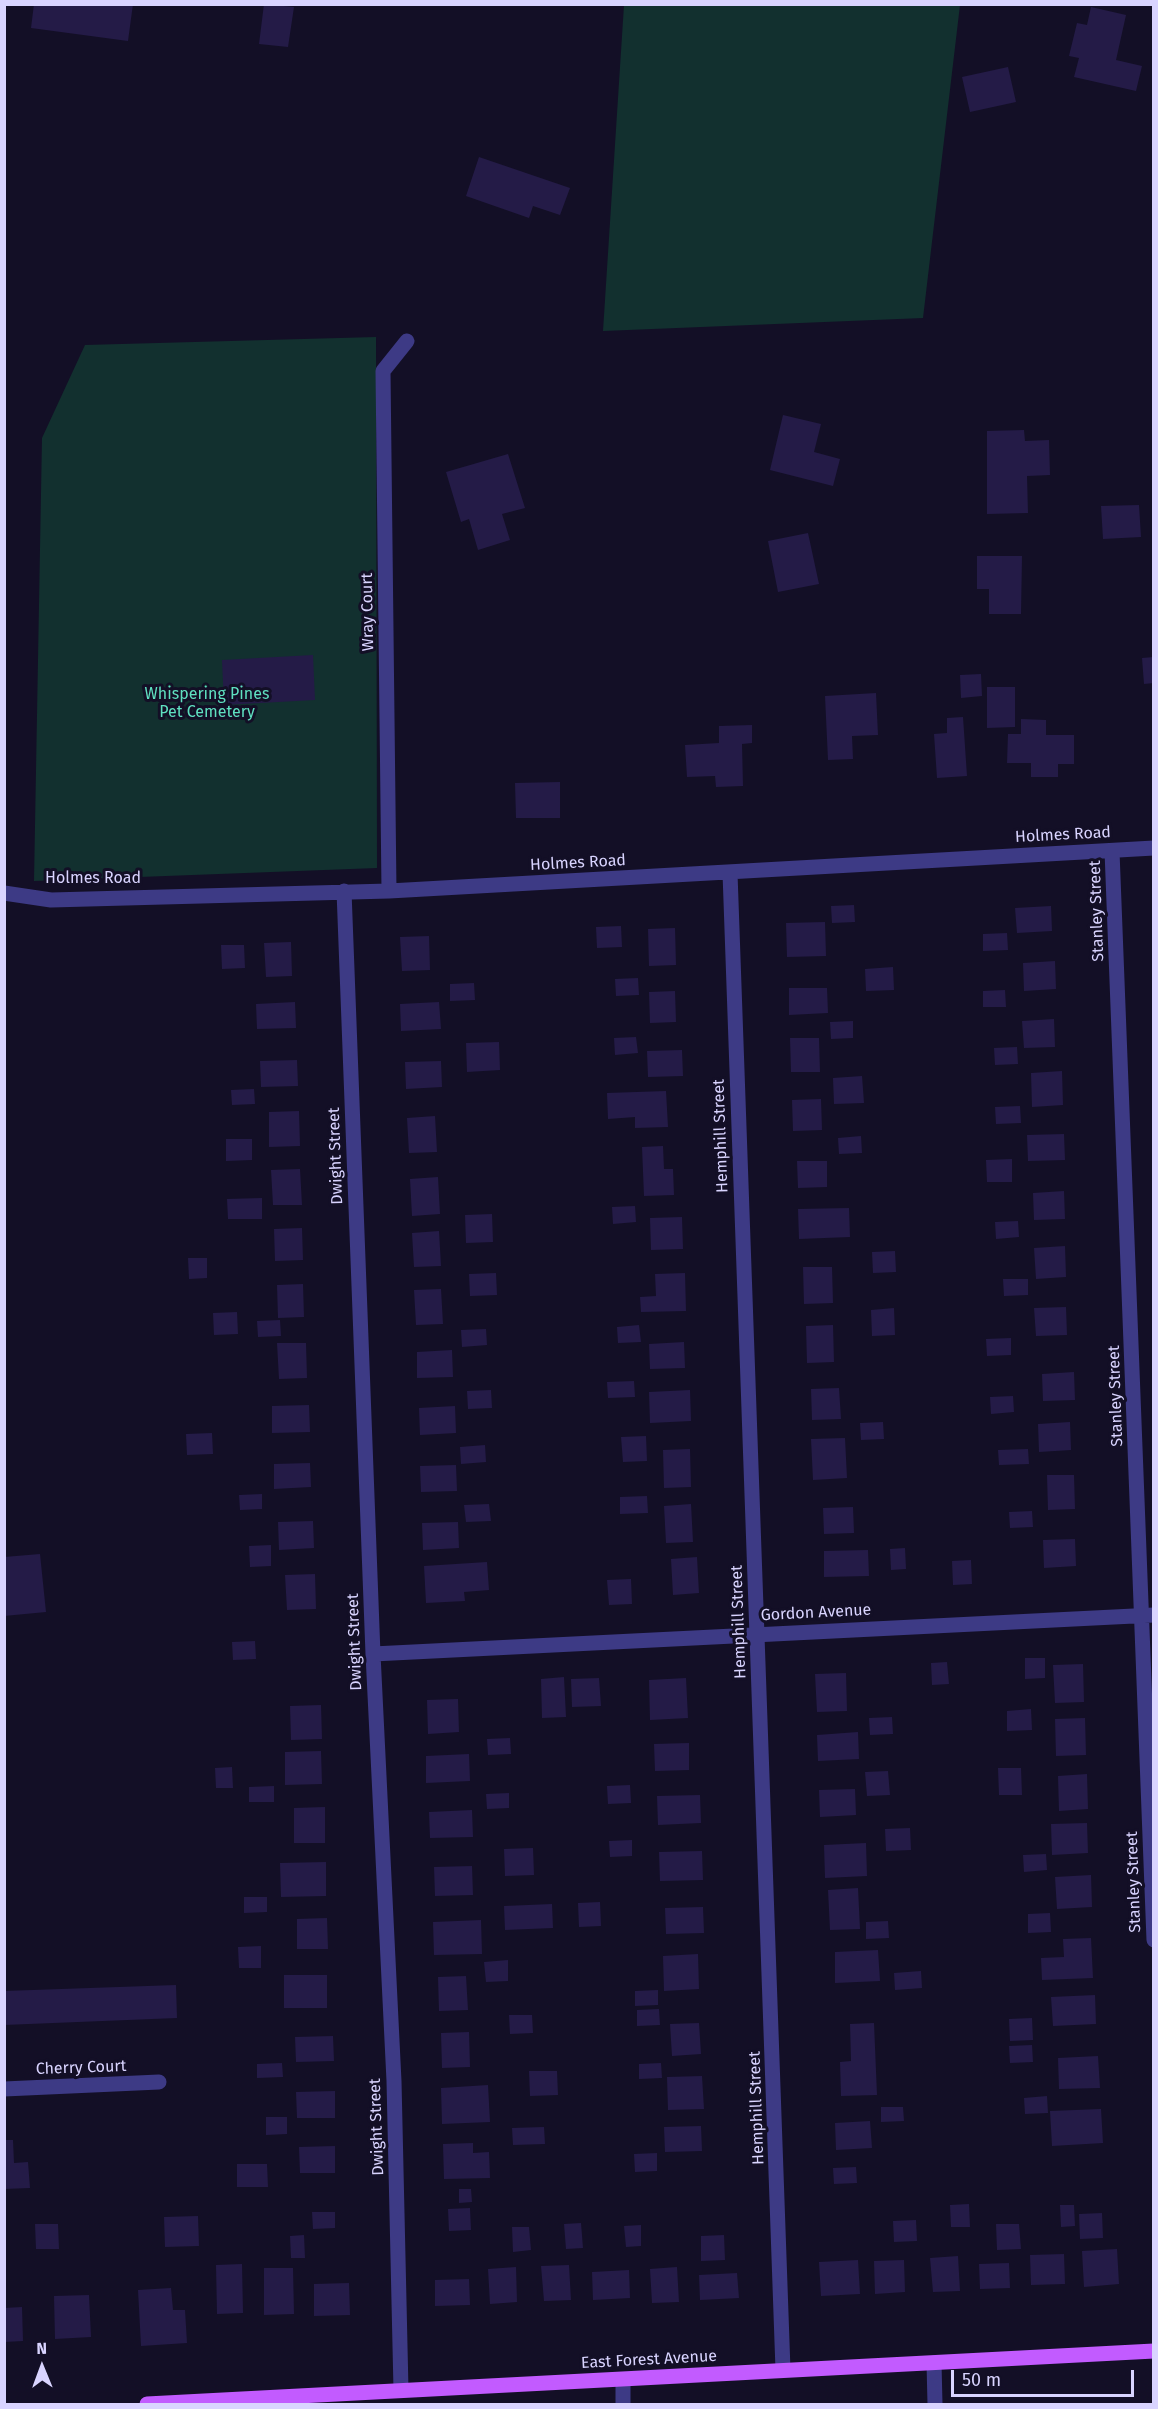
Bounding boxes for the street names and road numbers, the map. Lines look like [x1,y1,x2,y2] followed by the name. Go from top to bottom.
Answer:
[358,573,378,651] street label: Wray Court
[1015,823,1111,847] street label: Holmes Road
[530,851,626,875] street label: Holmes Road
[1086,860,1108,962] street label: Stanley Street
[45,869,141,889] street label: Holmes Road
[709,1079,733,1193] street label: Hemphill Street
[325,1107,347,1205] street label: Dwight Street
[1105,1345,1127,1447] street label: Stanley Street
[727,1565,751,1679] street label: Hemphill Street
[344,1593,366,1691] street label: Dwight Street
[760,1601,872,1625] street label: Gordon Avenue
[1123,1831,1145,1933] street label: Stanley Street
[745,2051,769,2165] street label: Hemphill Street
[35,2057,127,2079] street label: Cherry Court
[366,2078,388,2176] street label: Dwight Street
[581,2347,717,2373] street label: East Forest Avenue

